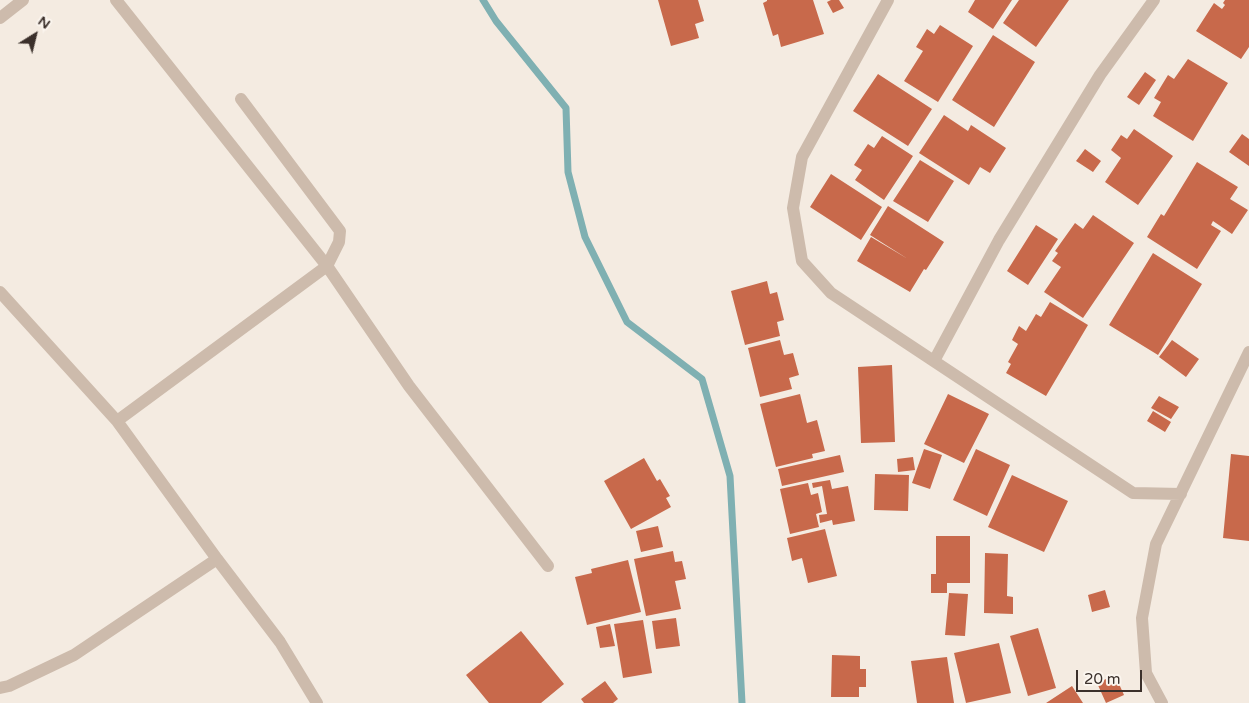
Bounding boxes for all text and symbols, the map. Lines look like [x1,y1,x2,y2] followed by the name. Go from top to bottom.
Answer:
[10,10,60,60] north arrow
[35,12,54,33] text: N
[1079,660,1145,692] scale bar
[1084,670,1121,688] text: 20 m

